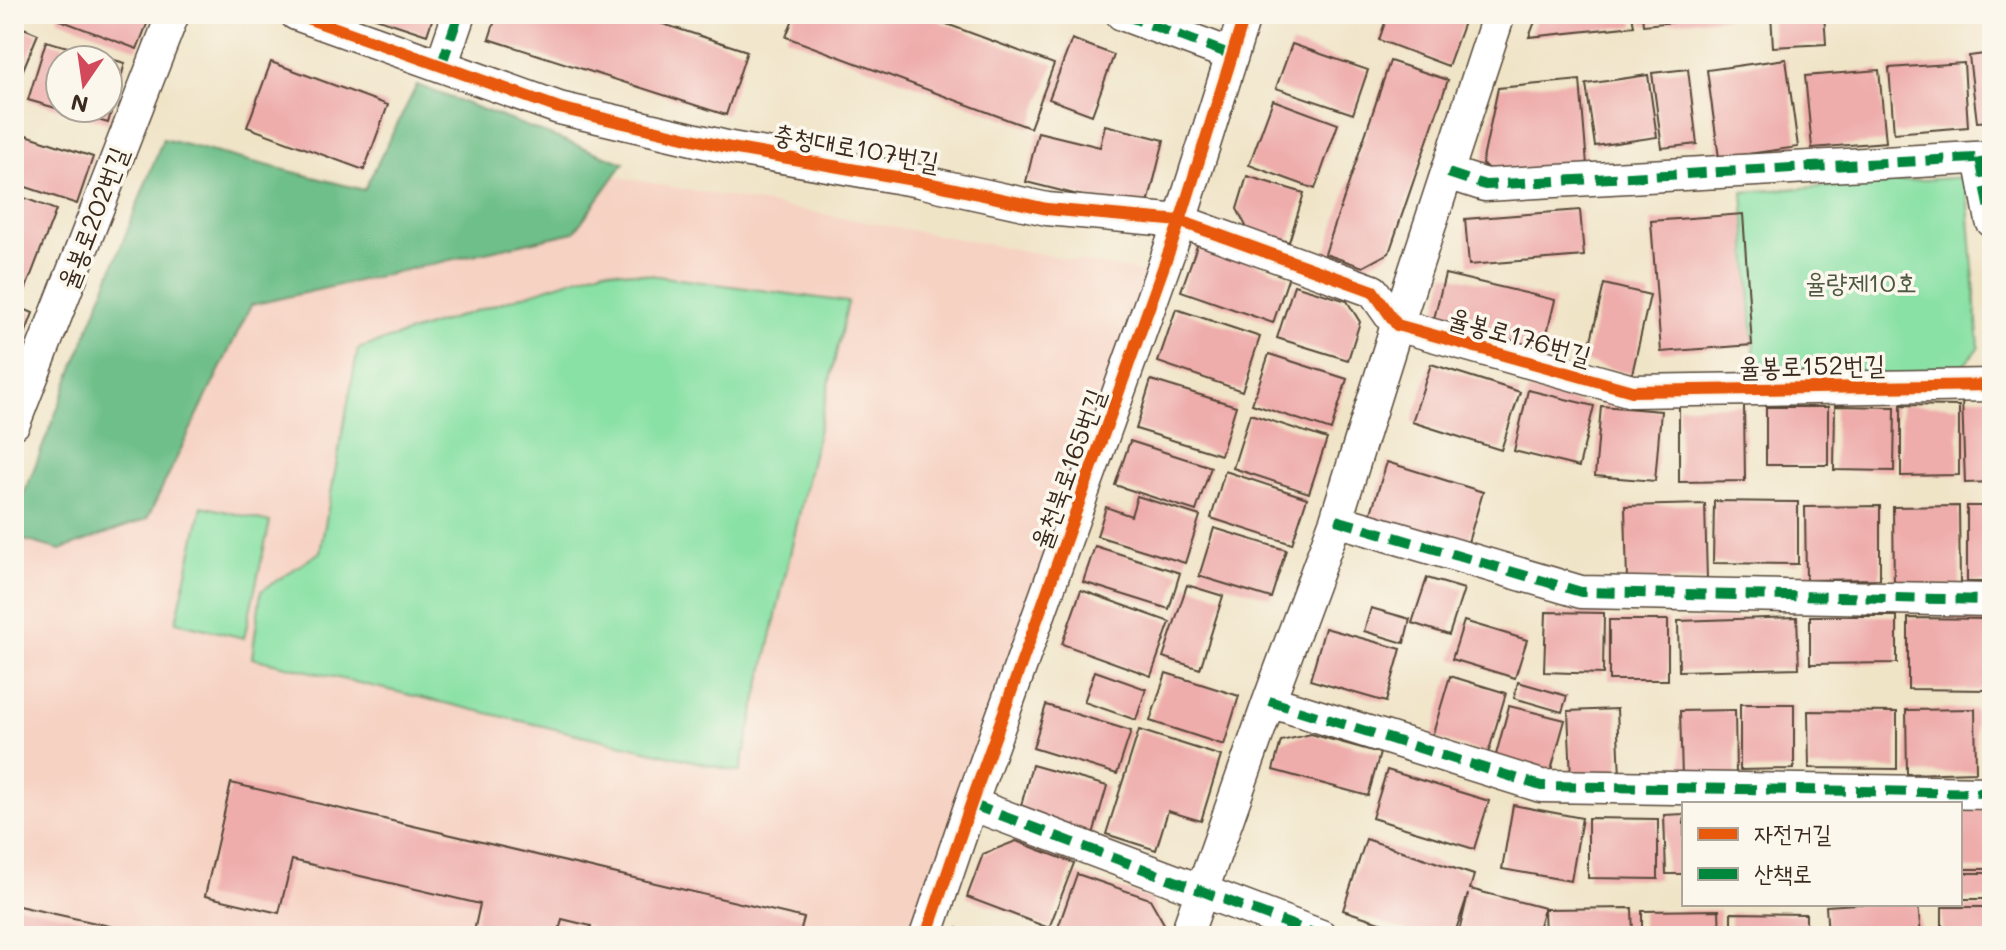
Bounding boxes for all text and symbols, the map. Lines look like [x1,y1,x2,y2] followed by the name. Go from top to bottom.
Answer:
[44,44,124,124] north arrow
[68,88,91,120] text: N
[771,116,942,178] street label: 충청대로107번길
[49,142,135,294] street label: 율봉로202번길
[1805,265,1917,299] park label: 율량제10호
[1445,300,1595,373] street label: 율봉로176번길
[1739,347,1885,383] street label: 율봉로152번길
[1022,384,1112,553] street label: 율천북로165번길
[1682,802,1962,906] legend
[1754,817,1831,848] text: 자전거길
[1754,857,1812,888] text: 산책로

